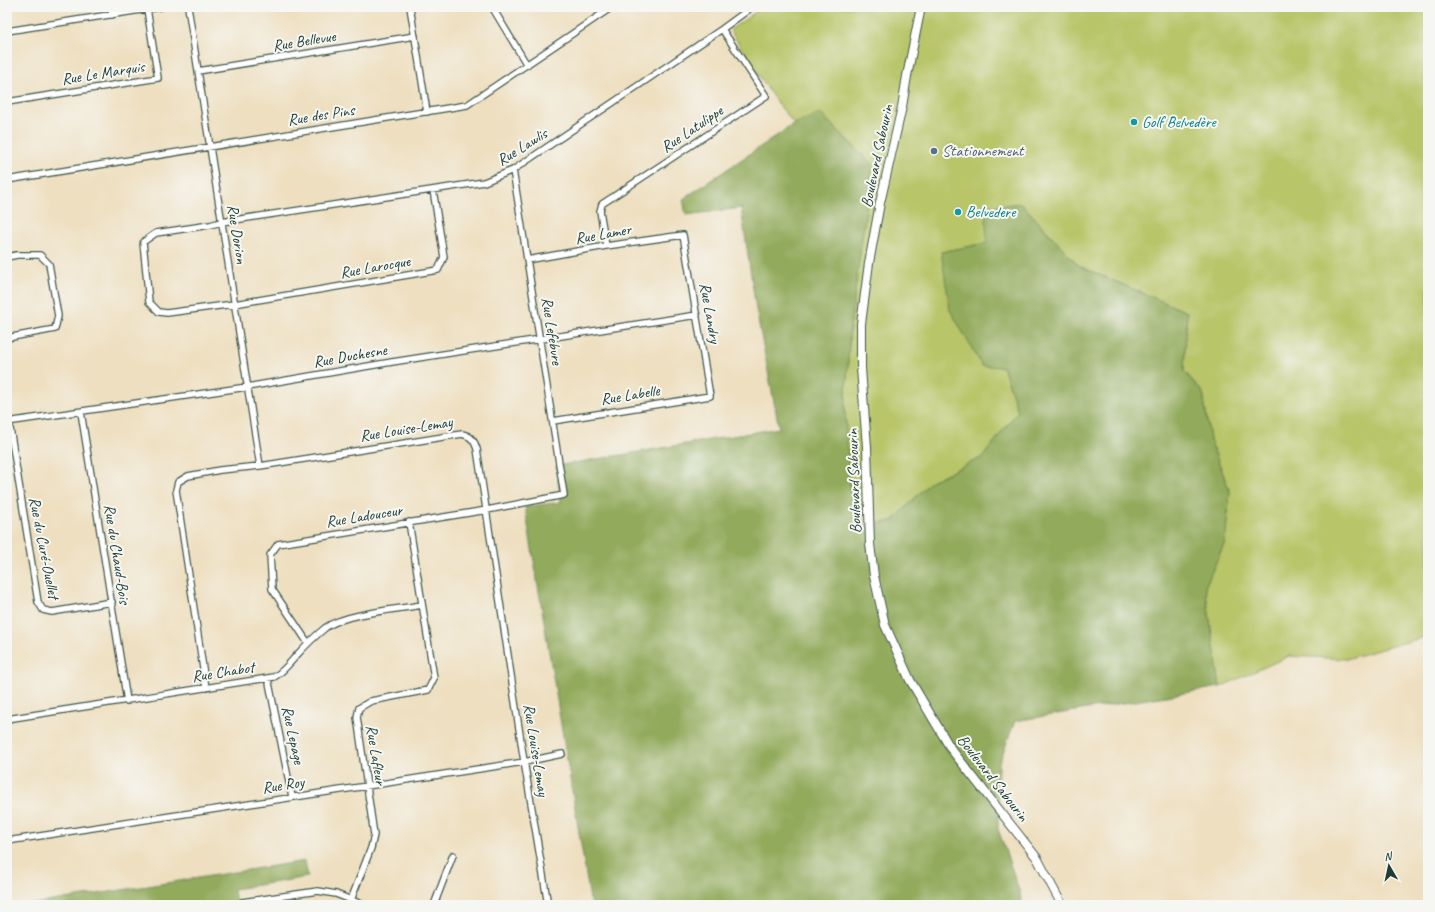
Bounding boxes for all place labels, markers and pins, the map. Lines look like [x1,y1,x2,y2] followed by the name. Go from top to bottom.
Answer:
[1142,112,1218,132] place label: Golf Belvedère
[1129,117,1139,127] marker: Golf Belvedère
[942,141,1025,161] place label: Stationnement
[929,146,939,156] marker: Stationnement
[966,202,1017,222] place label: Belvedere
[953,207,963,217] marker: Belvedere

